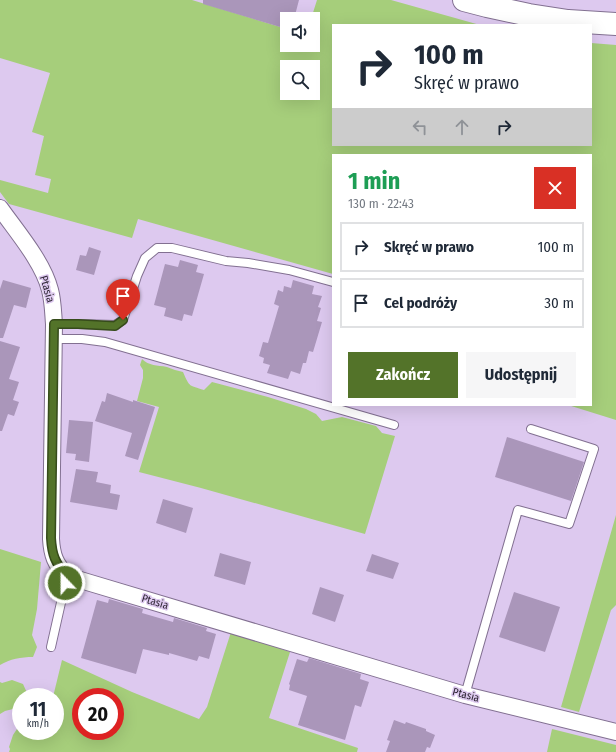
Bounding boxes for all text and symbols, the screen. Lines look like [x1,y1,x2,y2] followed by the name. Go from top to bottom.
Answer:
[280,12,320,100] map controls
[280,12,320,52] button: sound
[414,38,484,71] text: 100 m
[348,40,400,92] icon: right
[280,60,320,100] button: search
[414,72,519,94] text: Skręć w prawo
[409,116,431,138] icon: left
[451,116,473,138] icon: ahead
[493,116,515,138] icon: right
[348,167,400,195] text: 1 min
[534,167,576,209] button: close
[348,196,414,211] text: 130 m · 22:43
[350,236,372,258] icon: right
[384,238,474,256] text: Skręć w prawo
[537,238,574,256] text: 100 m
[37,274,57,304] street label: Ptasia
[106,279,140,320] pin
[112,285,134,307] icon: arrive
[350,292,372,314] icon: arrive
[384,294,457,312] text: Cel podróży
[544,294,574,312] text: 30 m
[348,352,458,398] button: Zakończ
[466,352,576,398] button: Udostępnij
[44,562,86,604] position arrow
[140,592,170,612] street label: Ptasia
[451,685,481,705] street label: Ptasia
[72,688,124,740] speed limit sign: 20
[30,697,46,721] text: 11
[27,718,49,730] text: km/h

